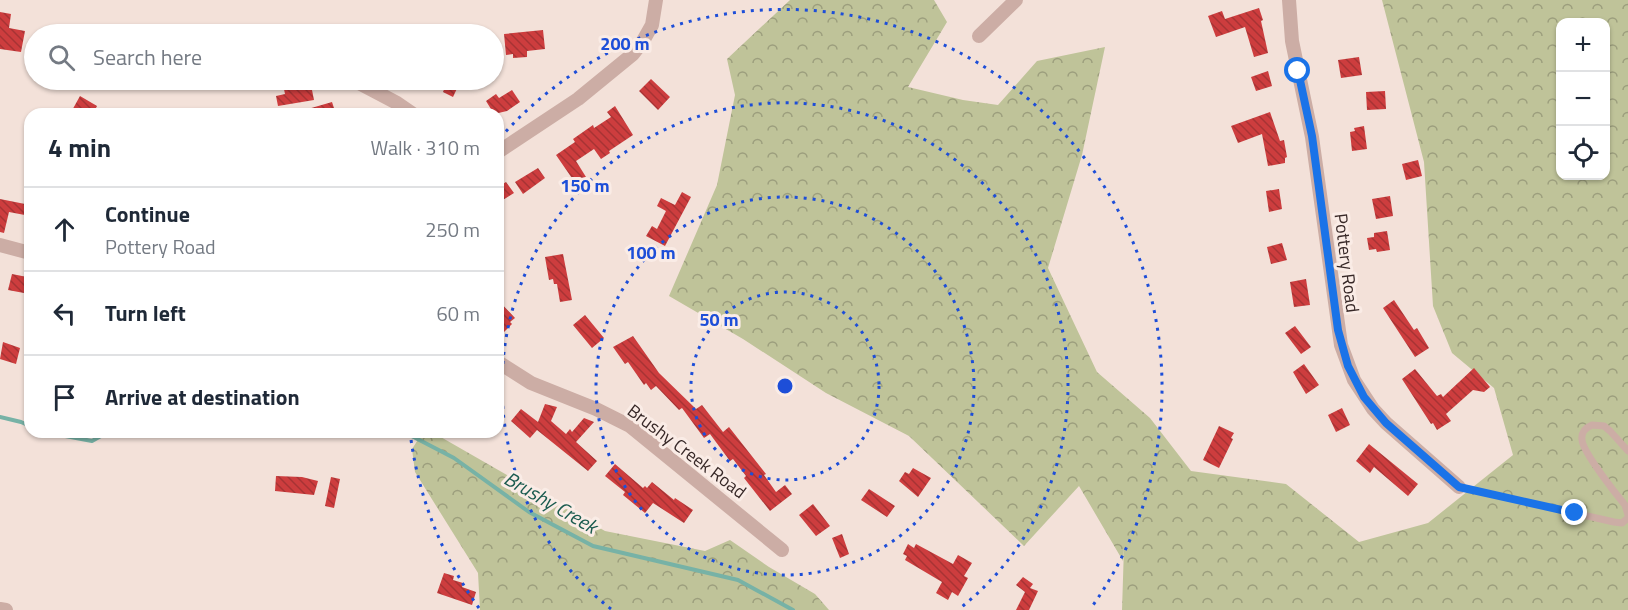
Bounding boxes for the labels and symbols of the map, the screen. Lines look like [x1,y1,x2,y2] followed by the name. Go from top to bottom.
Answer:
[600,30,650,57] text: 200 m
[1284,57,1310,83] route start
[560,172,610,199] text: 150 m
[1328,212,1366,314] street label: Pottery Road
[626,239,676,266] text: 100 m
[699,306,739,333] text: 50 m
[775,376,795,396] centre of rings
[622,397,752,505] street label: Brushy Creek Road
[499,463,605,542] water label: Brushy Creek
[1561,499,1587,525] route end

